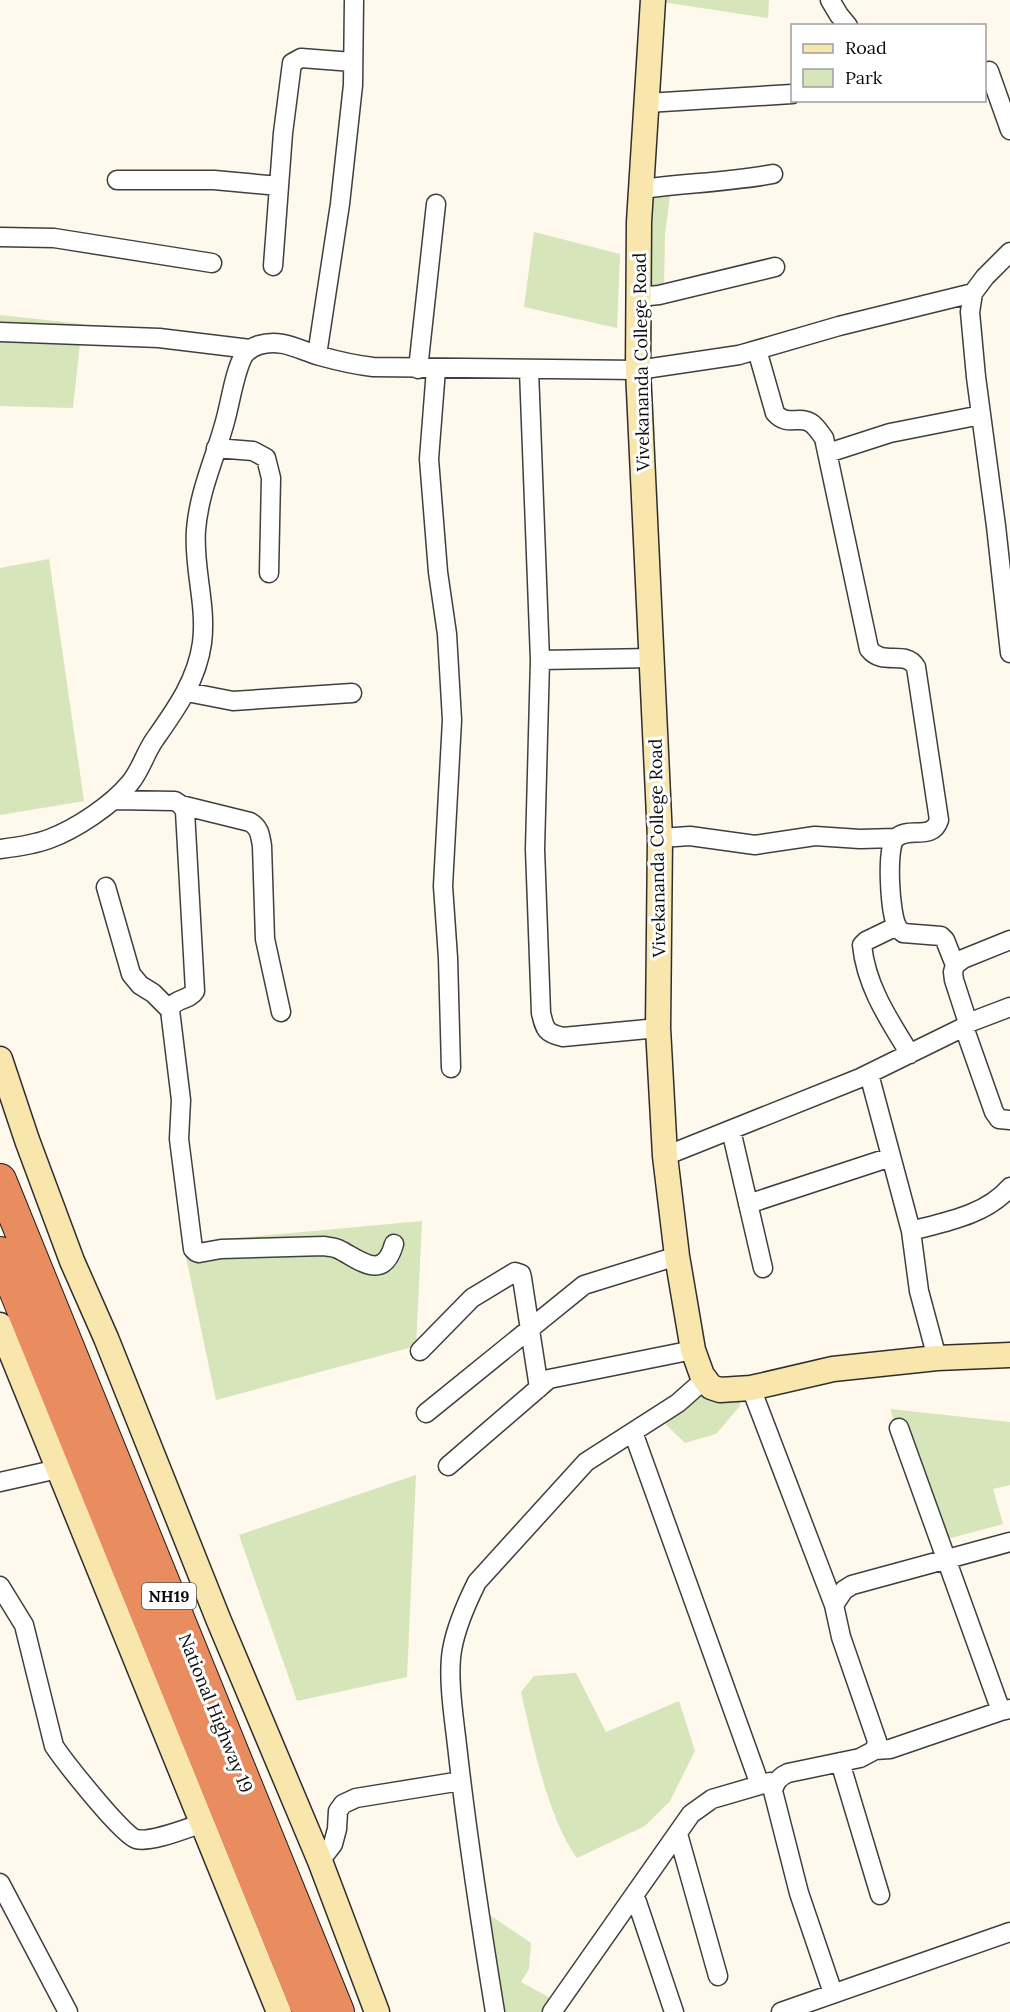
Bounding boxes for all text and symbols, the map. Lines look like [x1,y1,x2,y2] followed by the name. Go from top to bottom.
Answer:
[791,24,986,102] legend
[845,36,887,59] text: Road
[845,66,883,89] text: Park
[628,252,654,473] street label: Vivekananda College Road
[644,738,670,959] street label: Vivekananda College Road
[142,1583,196,1609] road number: NH19
[174,1630,258,1796] street label: National Highway 19

